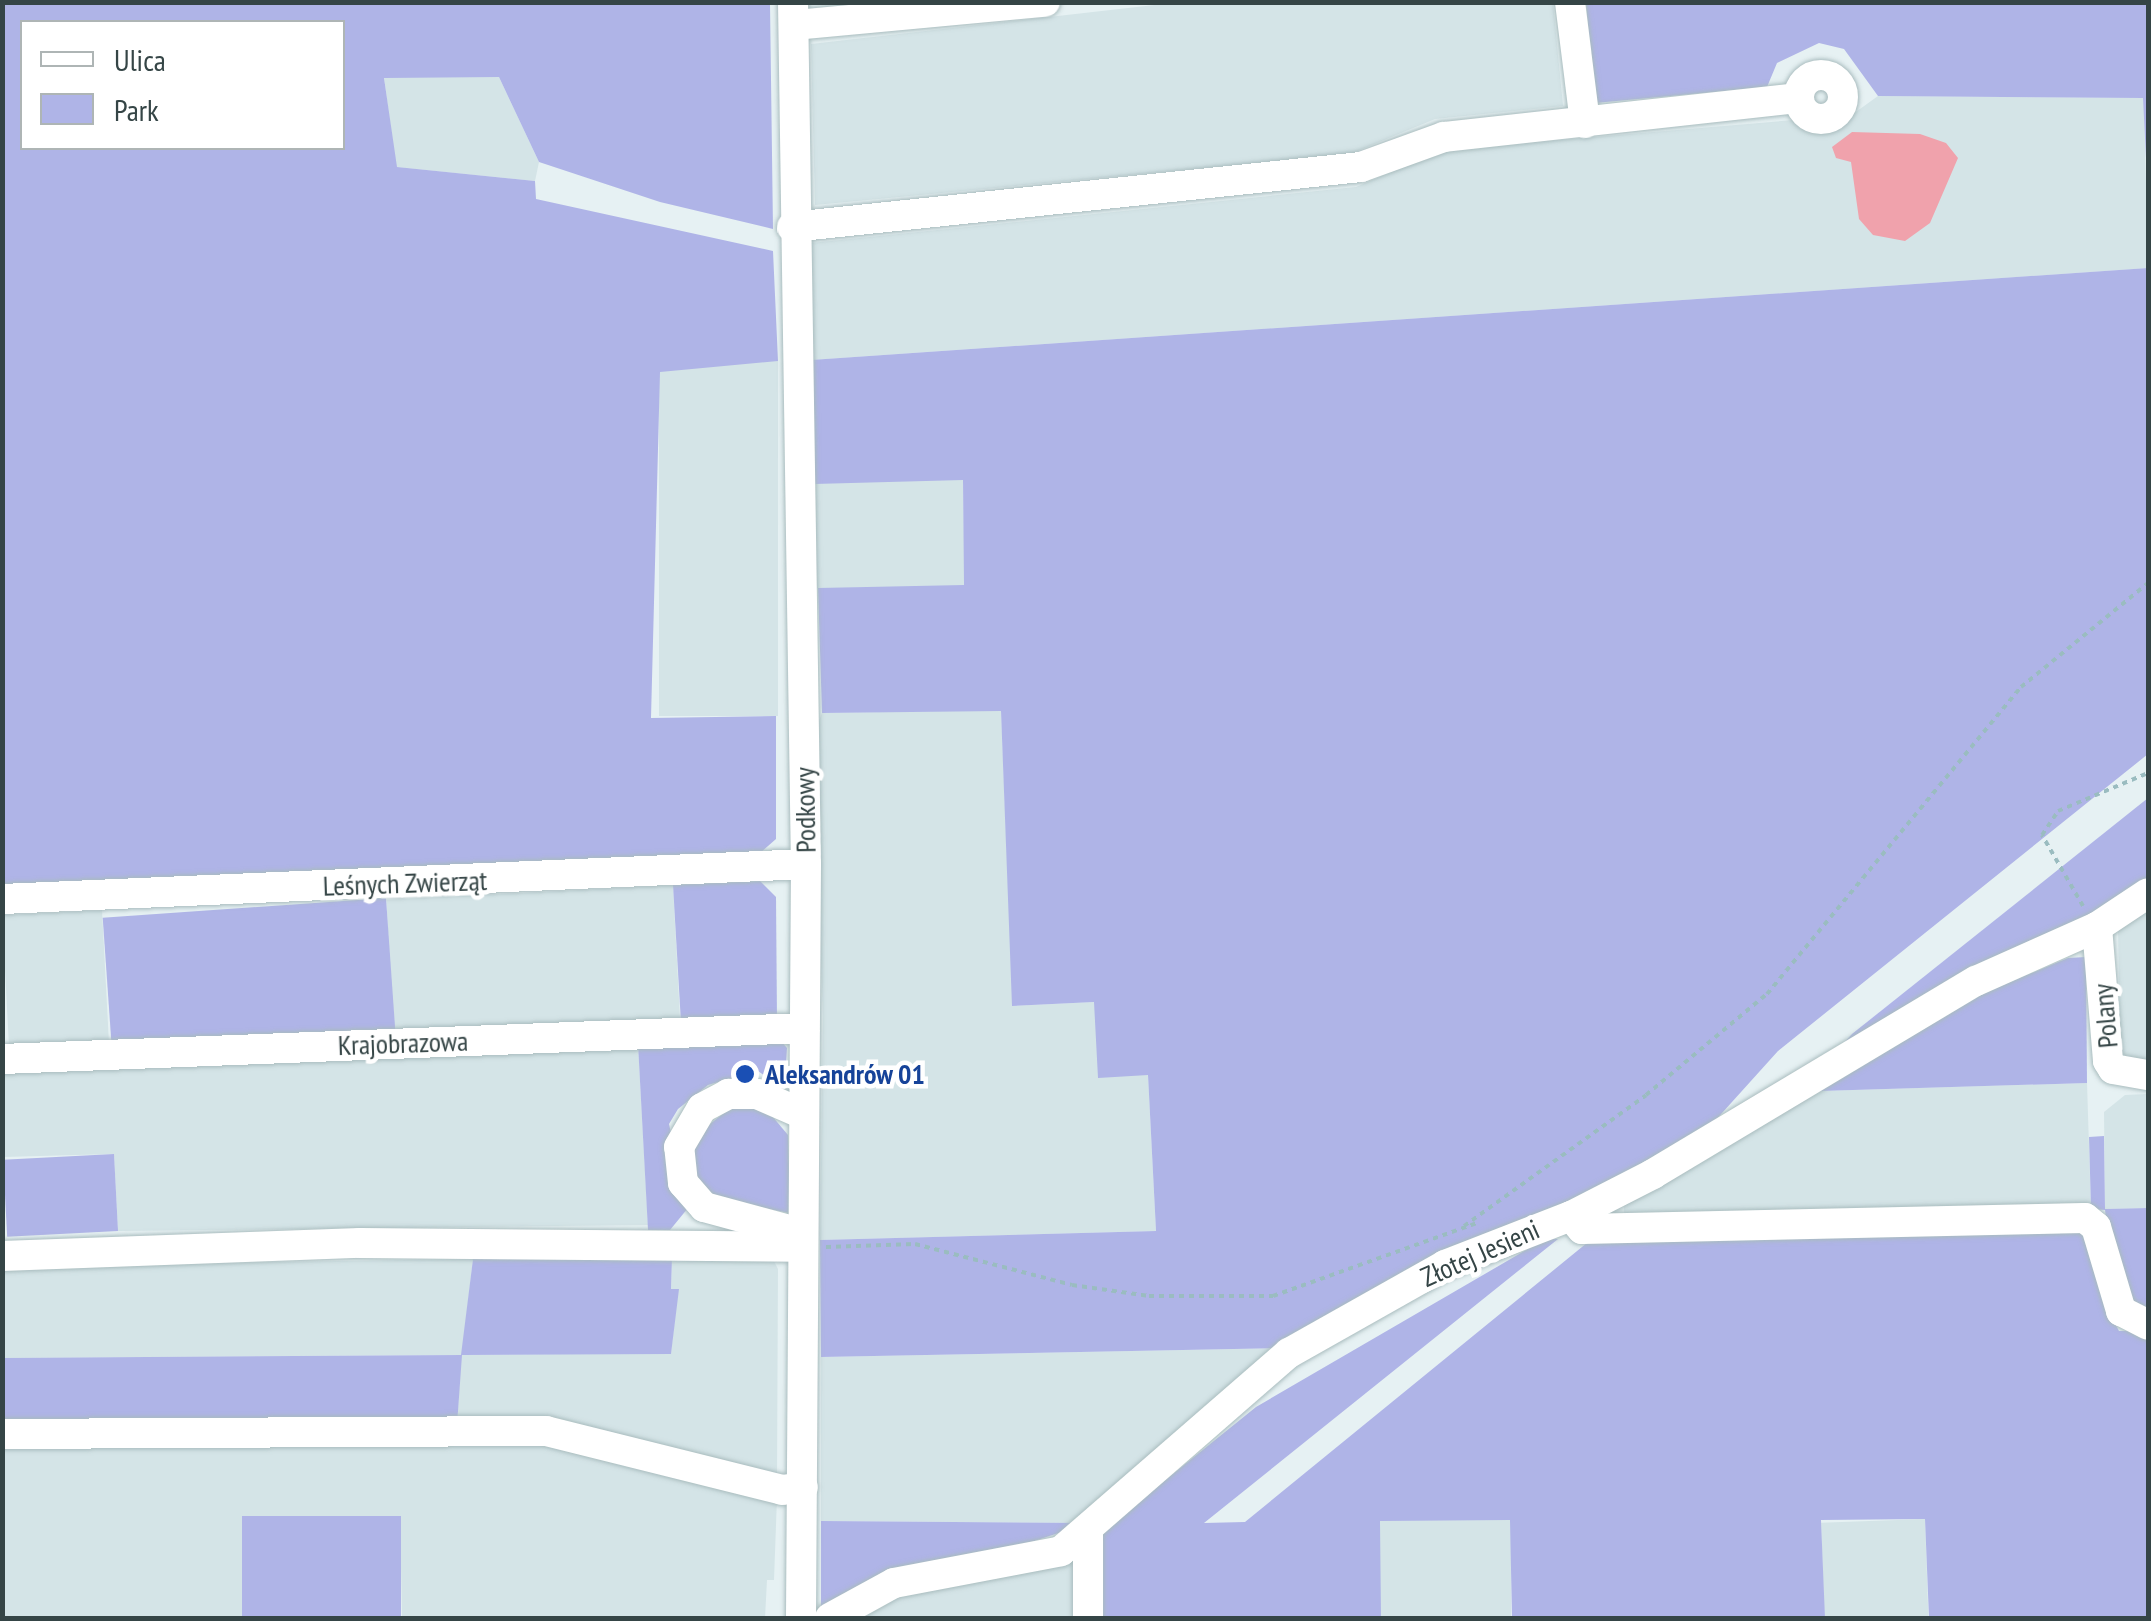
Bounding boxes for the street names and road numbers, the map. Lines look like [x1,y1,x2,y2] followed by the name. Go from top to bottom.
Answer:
[787,767,823,853] street label: Podkowy
[322,863,488,903] street label: Leśnych Zwierząt
[2085,982,2125,1050] street label: Polany
[337,1024,469,1062] street label: Krajobrazowa
[1416,1212,1544,1294] street label: Złotej Jesieni

